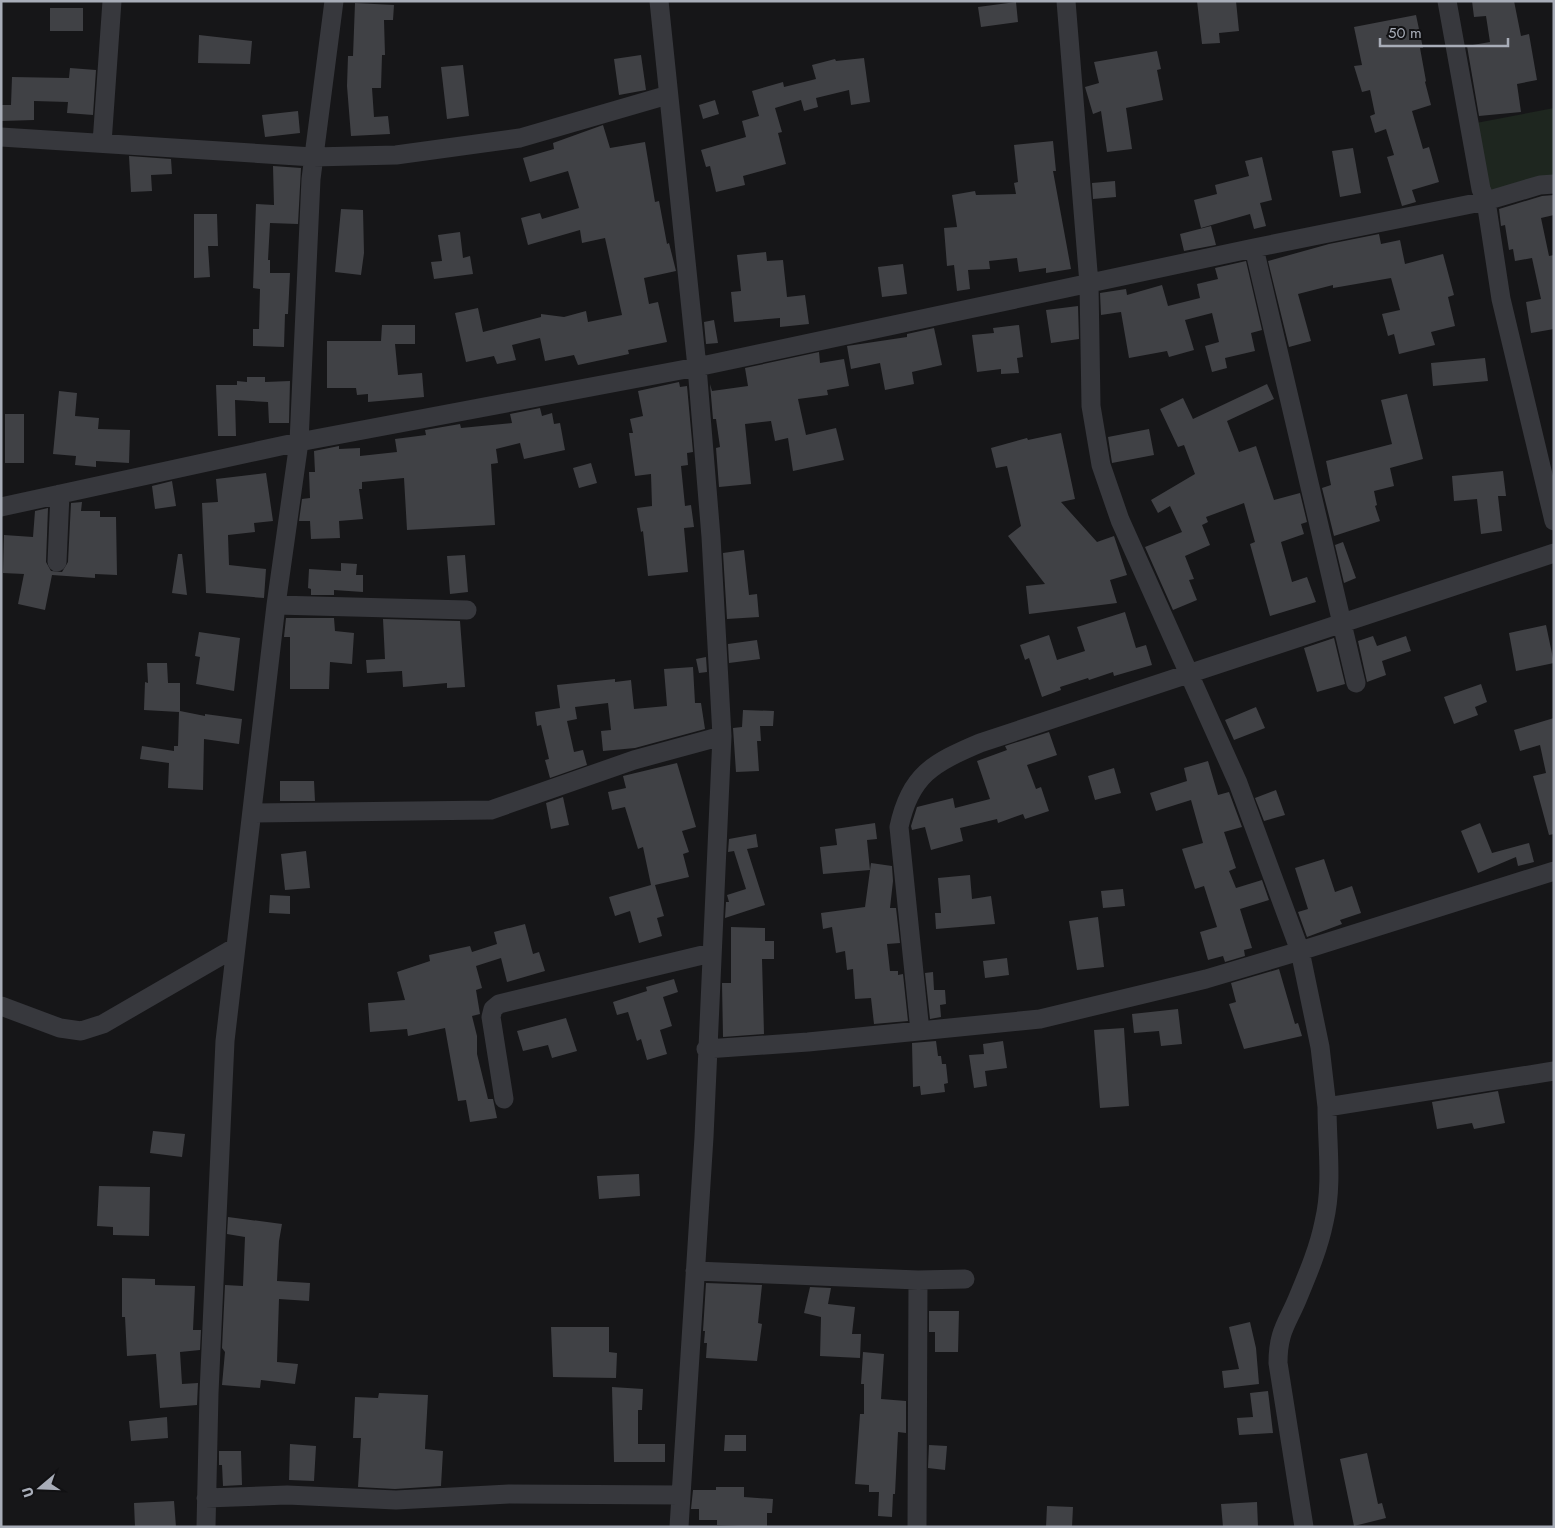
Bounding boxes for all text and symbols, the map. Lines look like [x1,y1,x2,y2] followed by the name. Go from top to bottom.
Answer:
[1380,15,1508,47] scale bar
[1388,22,1422,44] text: 50 m
[15,1463,65,1513] north arrow
[17,1484,39,1500] text: U

